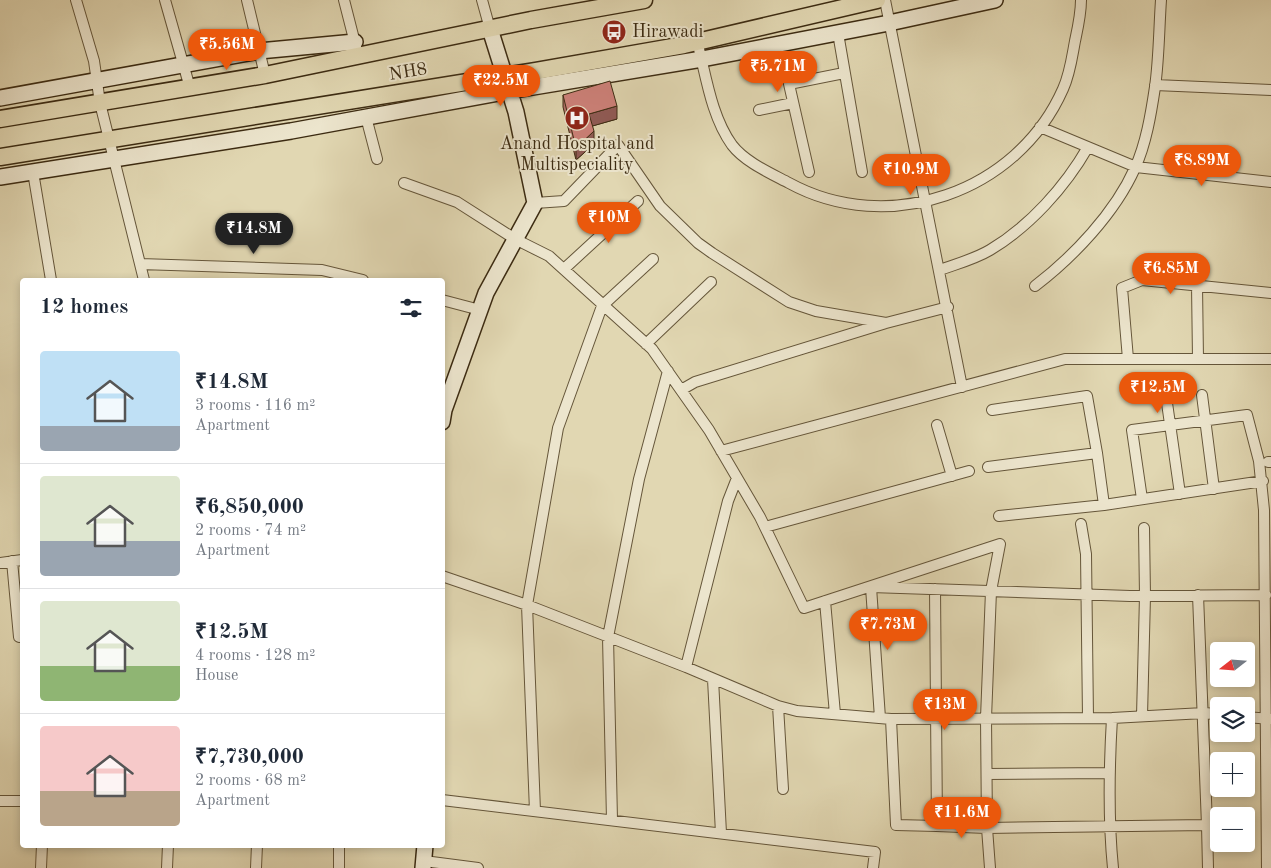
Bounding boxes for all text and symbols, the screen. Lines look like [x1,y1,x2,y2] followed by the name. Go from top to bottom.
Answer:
[601,19,627,45] bus stop icon: Hirawadi
[632,23,704,41] place label: Hirawadi
[186,28,268,71] pin: ₹5.56M
[199,37,255,53] text: ₹5.56M
[737,51,819,93] pin: ₹5.71M
[750,59,806,75] text: ₹5.71M
[388,60,428,84] street label: NH8
[460,64,542,107] pin: ₹22.5M
[473,73,529,89] text: ₹22.5M
[564,105,590,131] hospital icon: Anand Hospital and Multispeciality
[500,135,654,174] place label: Anand Hospital and Multispeciality
[1161,144,1243,187] pin: ₹8.89M
[1174,153,1230,169] text: ₹8.89M
[870,154,952,196] pin: ₹10.9M
[883,162,939,178] text: ₹10.9M
[579,202,639,244] pin: ₹10M
[588,210,630,226] text: ₹10M
[213,212,295,255] pin: ₹14.8M
[226,221,282,237] text: ₹14.8M
[1130,252,1212,295] pin: ₹6.85M
[1143,261,1199,277] text: ₹6.85M
[397,294,425,322] icon: filters
[40,297,128,318] text: 12 homes
[80,371,140,431] icon: home
[195,372,268,393] text: ₹14.8M
[1117,372,1199,414] pin: ₹12.5M
[1130,380,1186,396] text: ₹12.5M
[195,398,315,414] text: 3 rooms · 116 m²
[195,418,270,434] text: Apartment
[80,496,140,556] icon: home
[195,497,304,518] text: ₹6,850,000
[195,523,306,539] text: 2 rooms · 74 m²
[195,543,270,559] text: Apartment
[847,608,929,651] pin: ₹7.73M
[860,617,916,633] text: ₹7.73M
[80,621,140,681] icon: home
[195,622,268,643] text: ₹12.5M
[1210,642,1255,688] north arrow
[1210,642,1255,852] map controls
[195,648,315,664] text: 4 rooms · 128 m²
[195,668,238,684] text: House
[915,688,975,731] pin: ₹13M
[924,697,966,713] text: ₹13M
[1210,697,1255,742] button: layers
[80,746,140,806] icon: home
[195,747,304,768] text: ₹7,730,000
[1210,752,1255,797] button: +
[195,773,306,789] text: 2 rooms · 68 m²
[195,793,270,809] text: Apartment
[921,796,1003,839] pin: ₹11.6M
[934,805,990,821] text: ₹11.6M
[1210,807,1255,852] button: −

